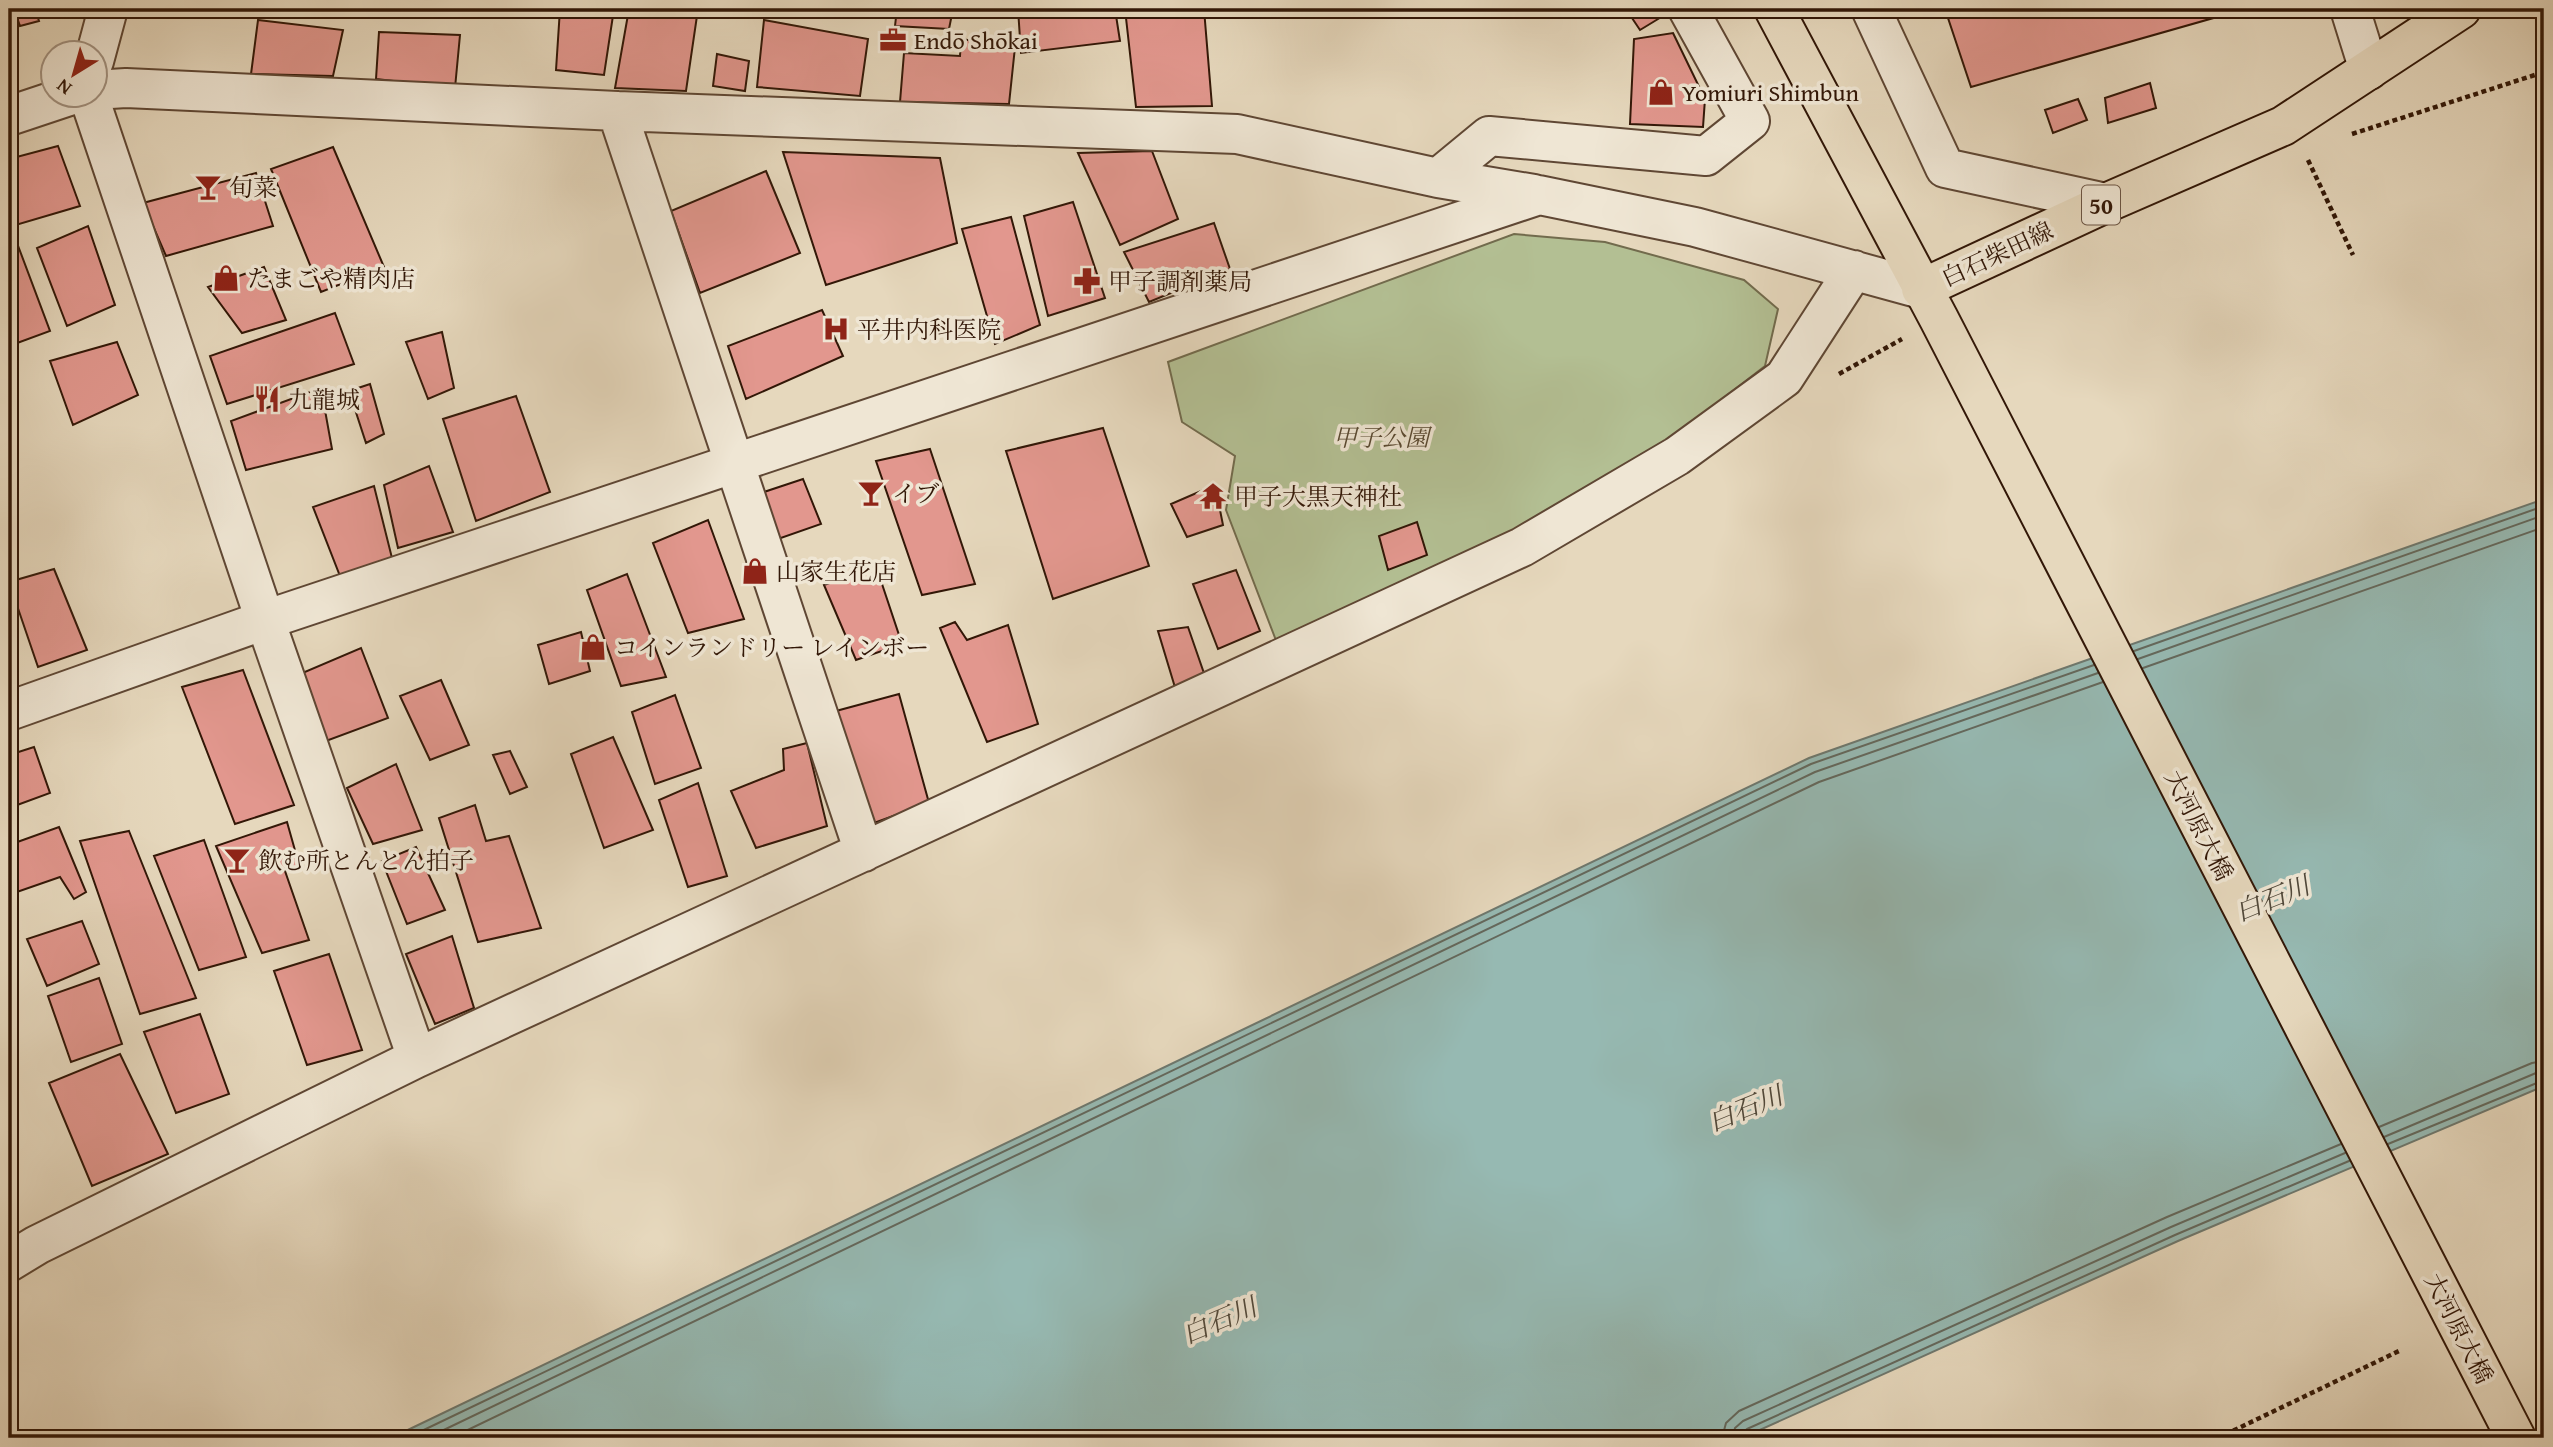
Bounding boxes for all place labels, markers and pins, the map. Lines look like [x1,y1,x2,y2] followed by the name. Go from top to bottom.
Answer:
[914,23,1038,58] place label: Endō Shōkai
[878,25,908,55] office icon: Endō Shōkai
[1682,75,1859,110] place label: Yomiuri Shimbun
[1646,77,1676,107] shop icon: Yomiuri Shimbun
[229,170,277,205] place label: 旬菜
[193,172,223,202] bar icon: 旬菜
[247,261,415,296] place label: たまごや精肉店
[211,263,241,293] shop icon: たまごや精肉店
[1108,264,1252,299] place label: 甲子調剤薬局
[1072,266,1102,296] pharmacy icon: 甲子調剤薬局
[857,312,1001,347] place label: 平井内科医院
[821,314,851,344] hospital icon: 平井内科医院
[288,382,360,417] place label: 九龍城
[252,384,282,414] restaurant icon: 九龍城
[892,476,939,511] place label: イブ
[856,478,886,508] bar icon: イブ
[1234,479,1402,514] place label: 甲子大黒天神社
[1198,481,1228,511] temple icon: 甲子大黒天神社
[776,554,896,589] place label: 山家生花店
[740,556,770,586] shop icon: 山家生花店
[614,630,929,665] place label: コインランドリー レインボー
[578,632,608,662] shop icon: コインランドリー レインボー
[258,843,474,878] place label: 飲む所とんとん拍子
[222,845,252,875] bar icon: 飲む所とんとん拍子

